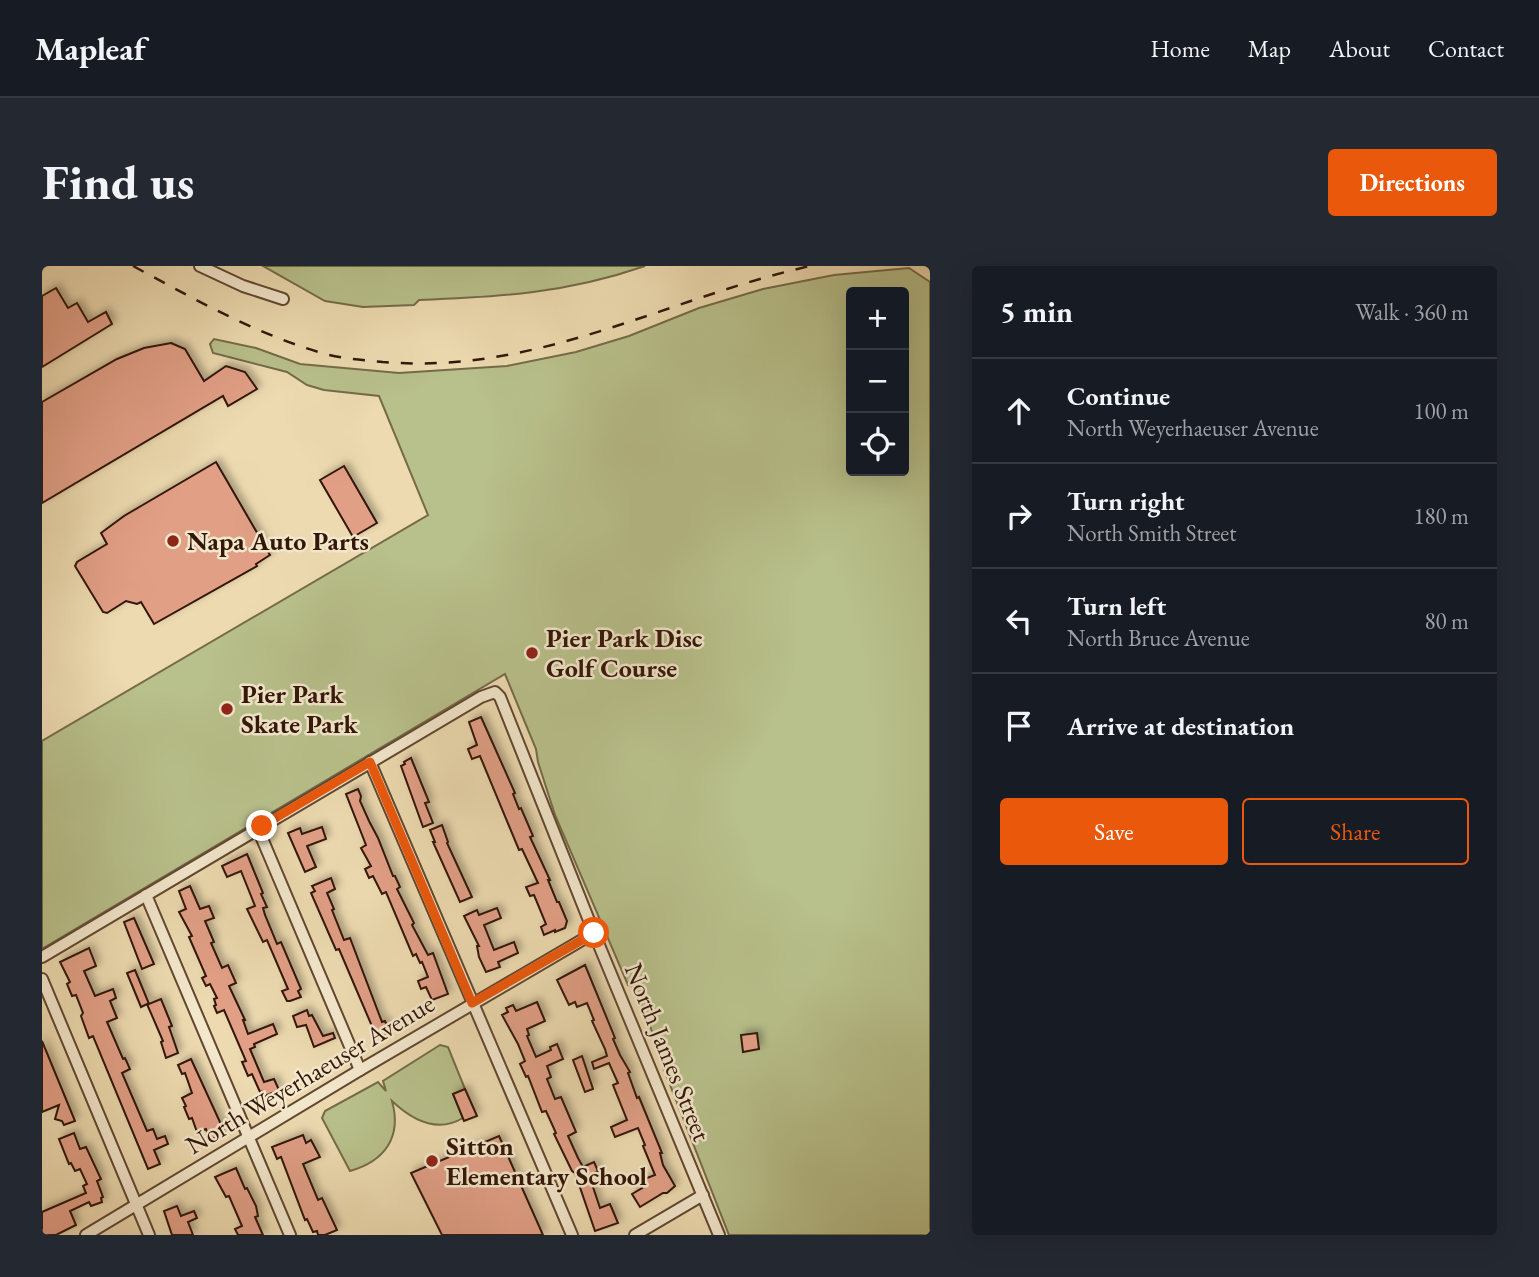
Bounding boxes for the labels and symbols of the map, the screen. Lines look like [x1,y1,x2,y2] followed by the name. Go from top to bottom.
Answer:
[187,524,369,558] place label: Napa Auto Parts
[165,533,181,549] marker: Napa Auto Parts
[546,621,703,685] place label: Pier Park Disc Golf Course
[524,645,540,661] marker: Pier Park Disc Golf Course
[241,677,358,741] place label: Pier Park Skate Park
[219,701,235,717] marker: Pier Park Skate Park
[246,810,277,841] route end
[578,917,609,948] route start
[617,958,719,1146] street label: North James Street
[179,986,441,1162] street label: North Weyerhaeuser Avenue
[446,1129,647,1193] place label: Sitton Elementary School
[424,1153,440,1169] marker: Sitton Elementary School

